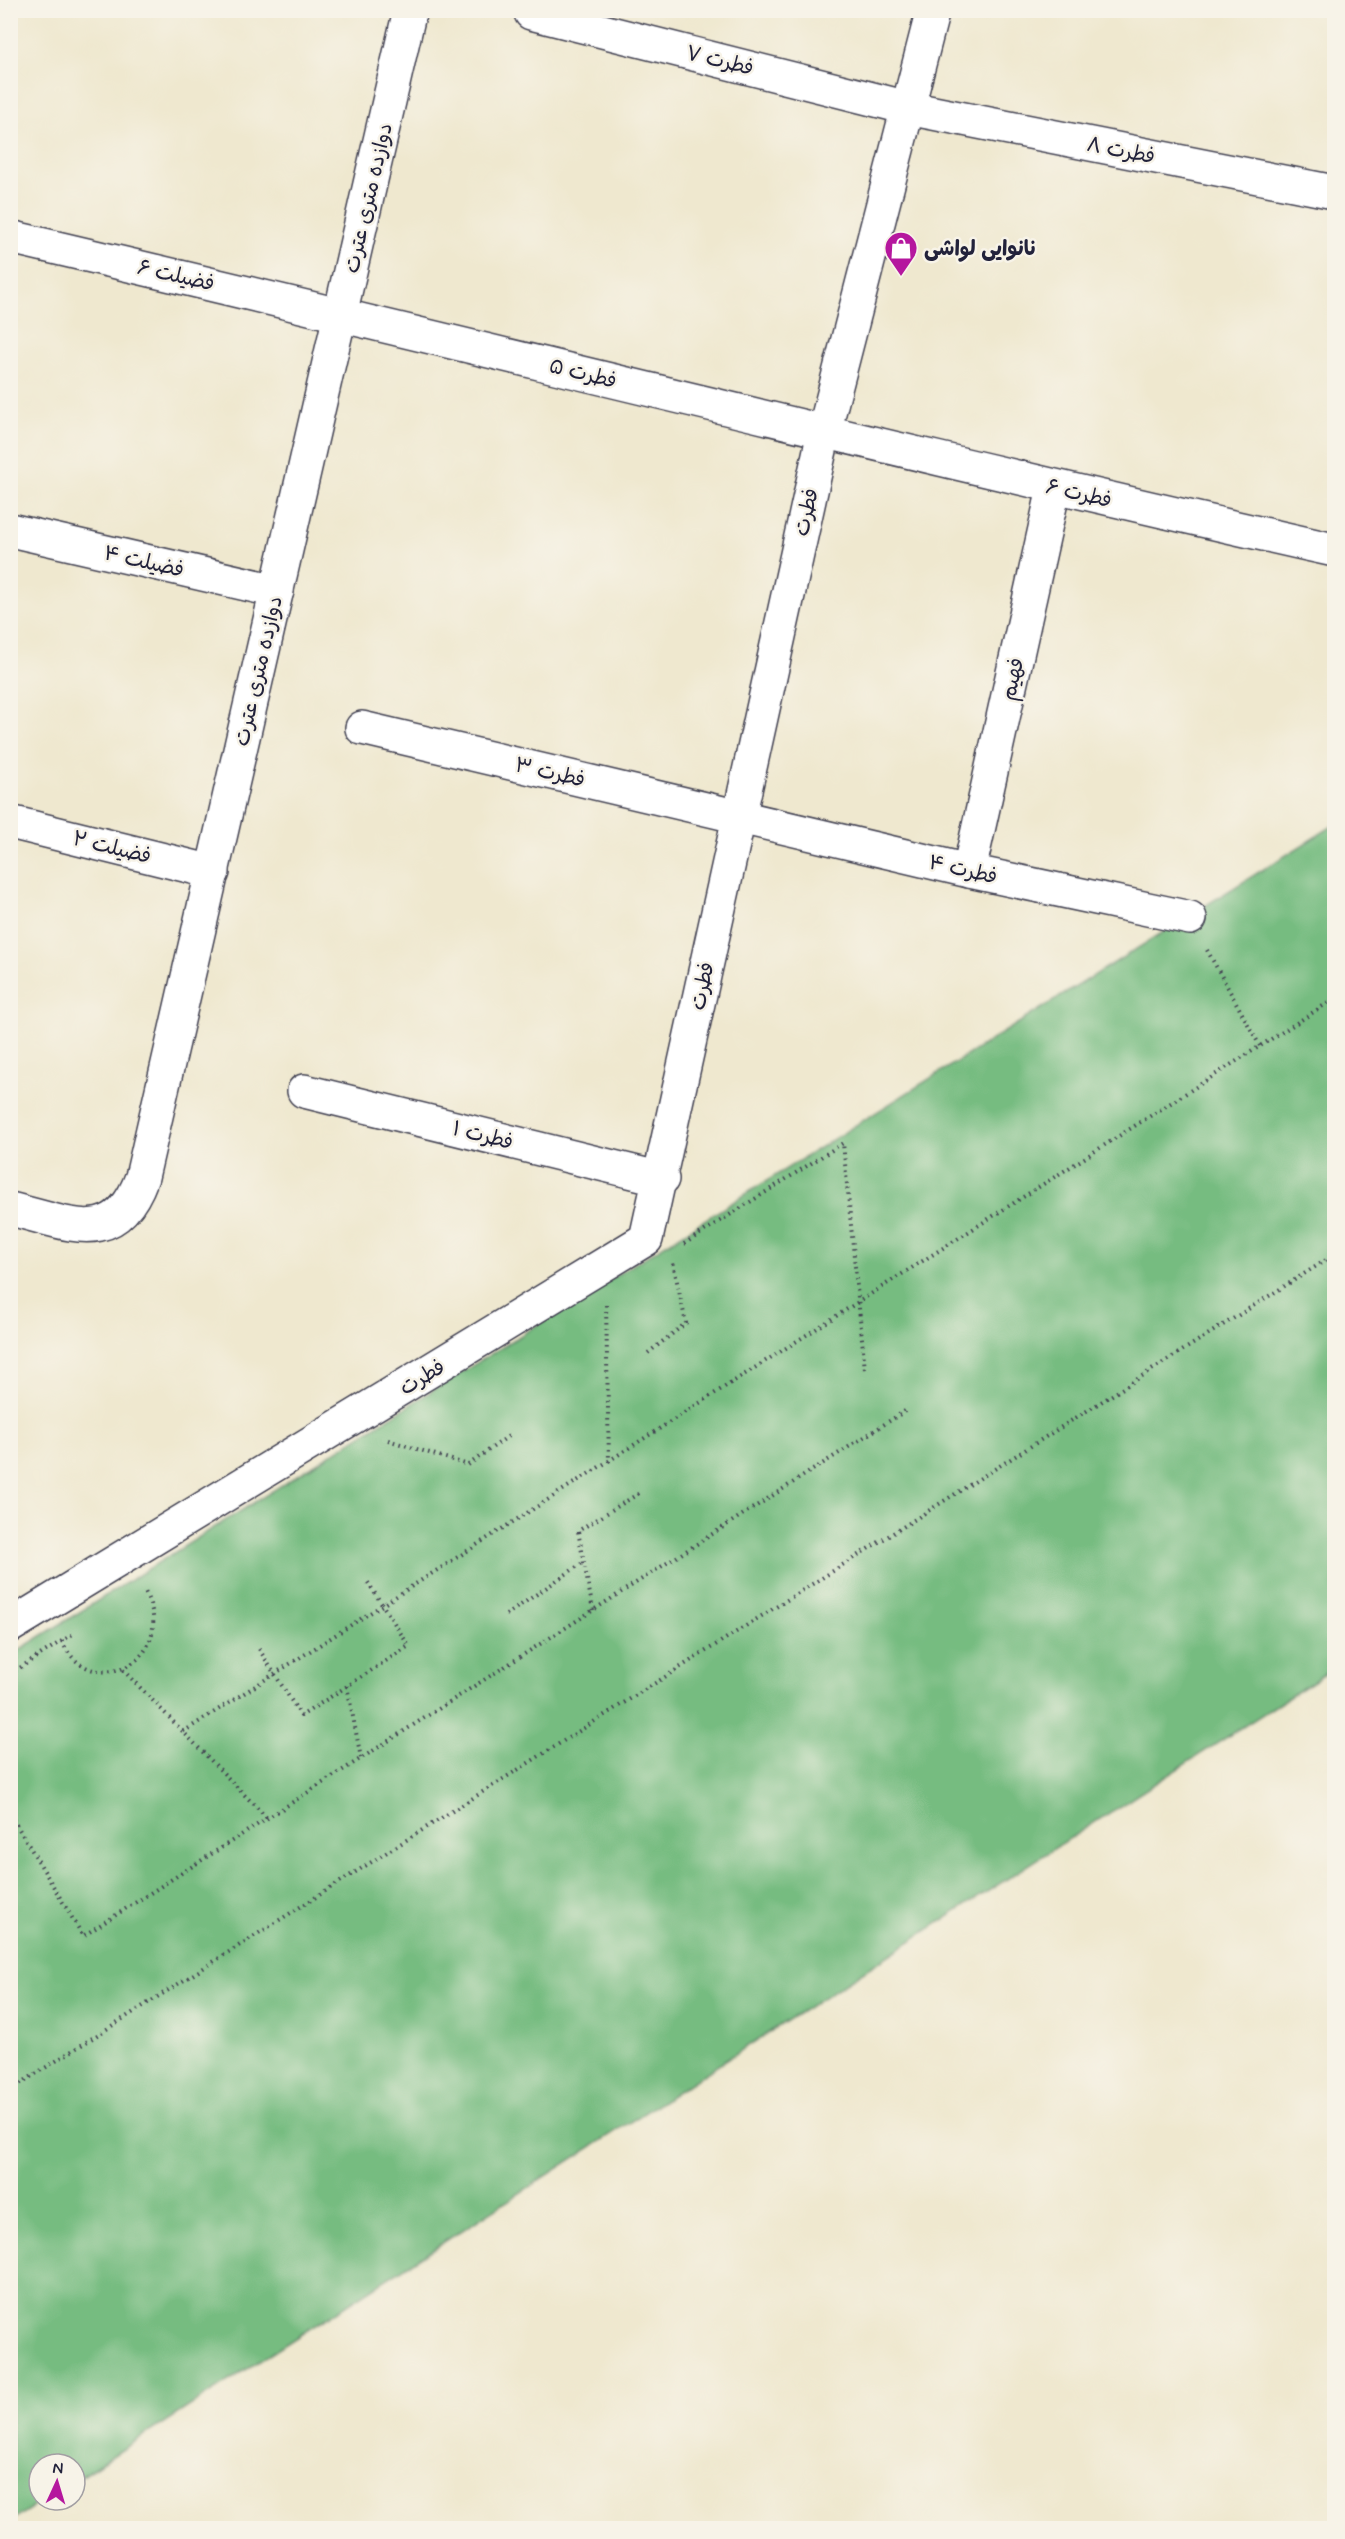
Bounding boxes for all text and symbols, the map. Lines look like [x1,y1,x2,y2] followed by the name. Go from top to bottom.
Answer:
[683,39,757,83] street label: فطرت ۷
[338,120,400,276] street label: دوازده متری عترت
[1084,131,1157,171] street label: فطرت ۸
[883,230,919,277] shop icon: نانوایی لواشی
[924,235,1037,263] place label: نانوایی لواشی
[134,254,217,298] street label: فضیلت ۶
[546,352,619,396] street label: فطرت ۵
[1043,473,1115,515] street label: فطرت ۶
[788,485,826,539] street label: فطرت
[101,539,187,585] street label: فضیلت ۴
[228,593,290,749] street label: دوازده متری عترت
[994,655,1032,704] street label: فهیم
[512,751,588,795] street label: فطرت ۳
[70,825,154,871] street label: فضیلت ۲
[926,848,1000,891] street label: فطرت ۴
[684,960,722,1013] street label: فطرت
[449,1115,516,1157] street label: فطرت ۱
[395,1353,450,1402] street label: فطرت
[27,2452,87,2512] north arrow
[52,2458,64,2479] text: N

